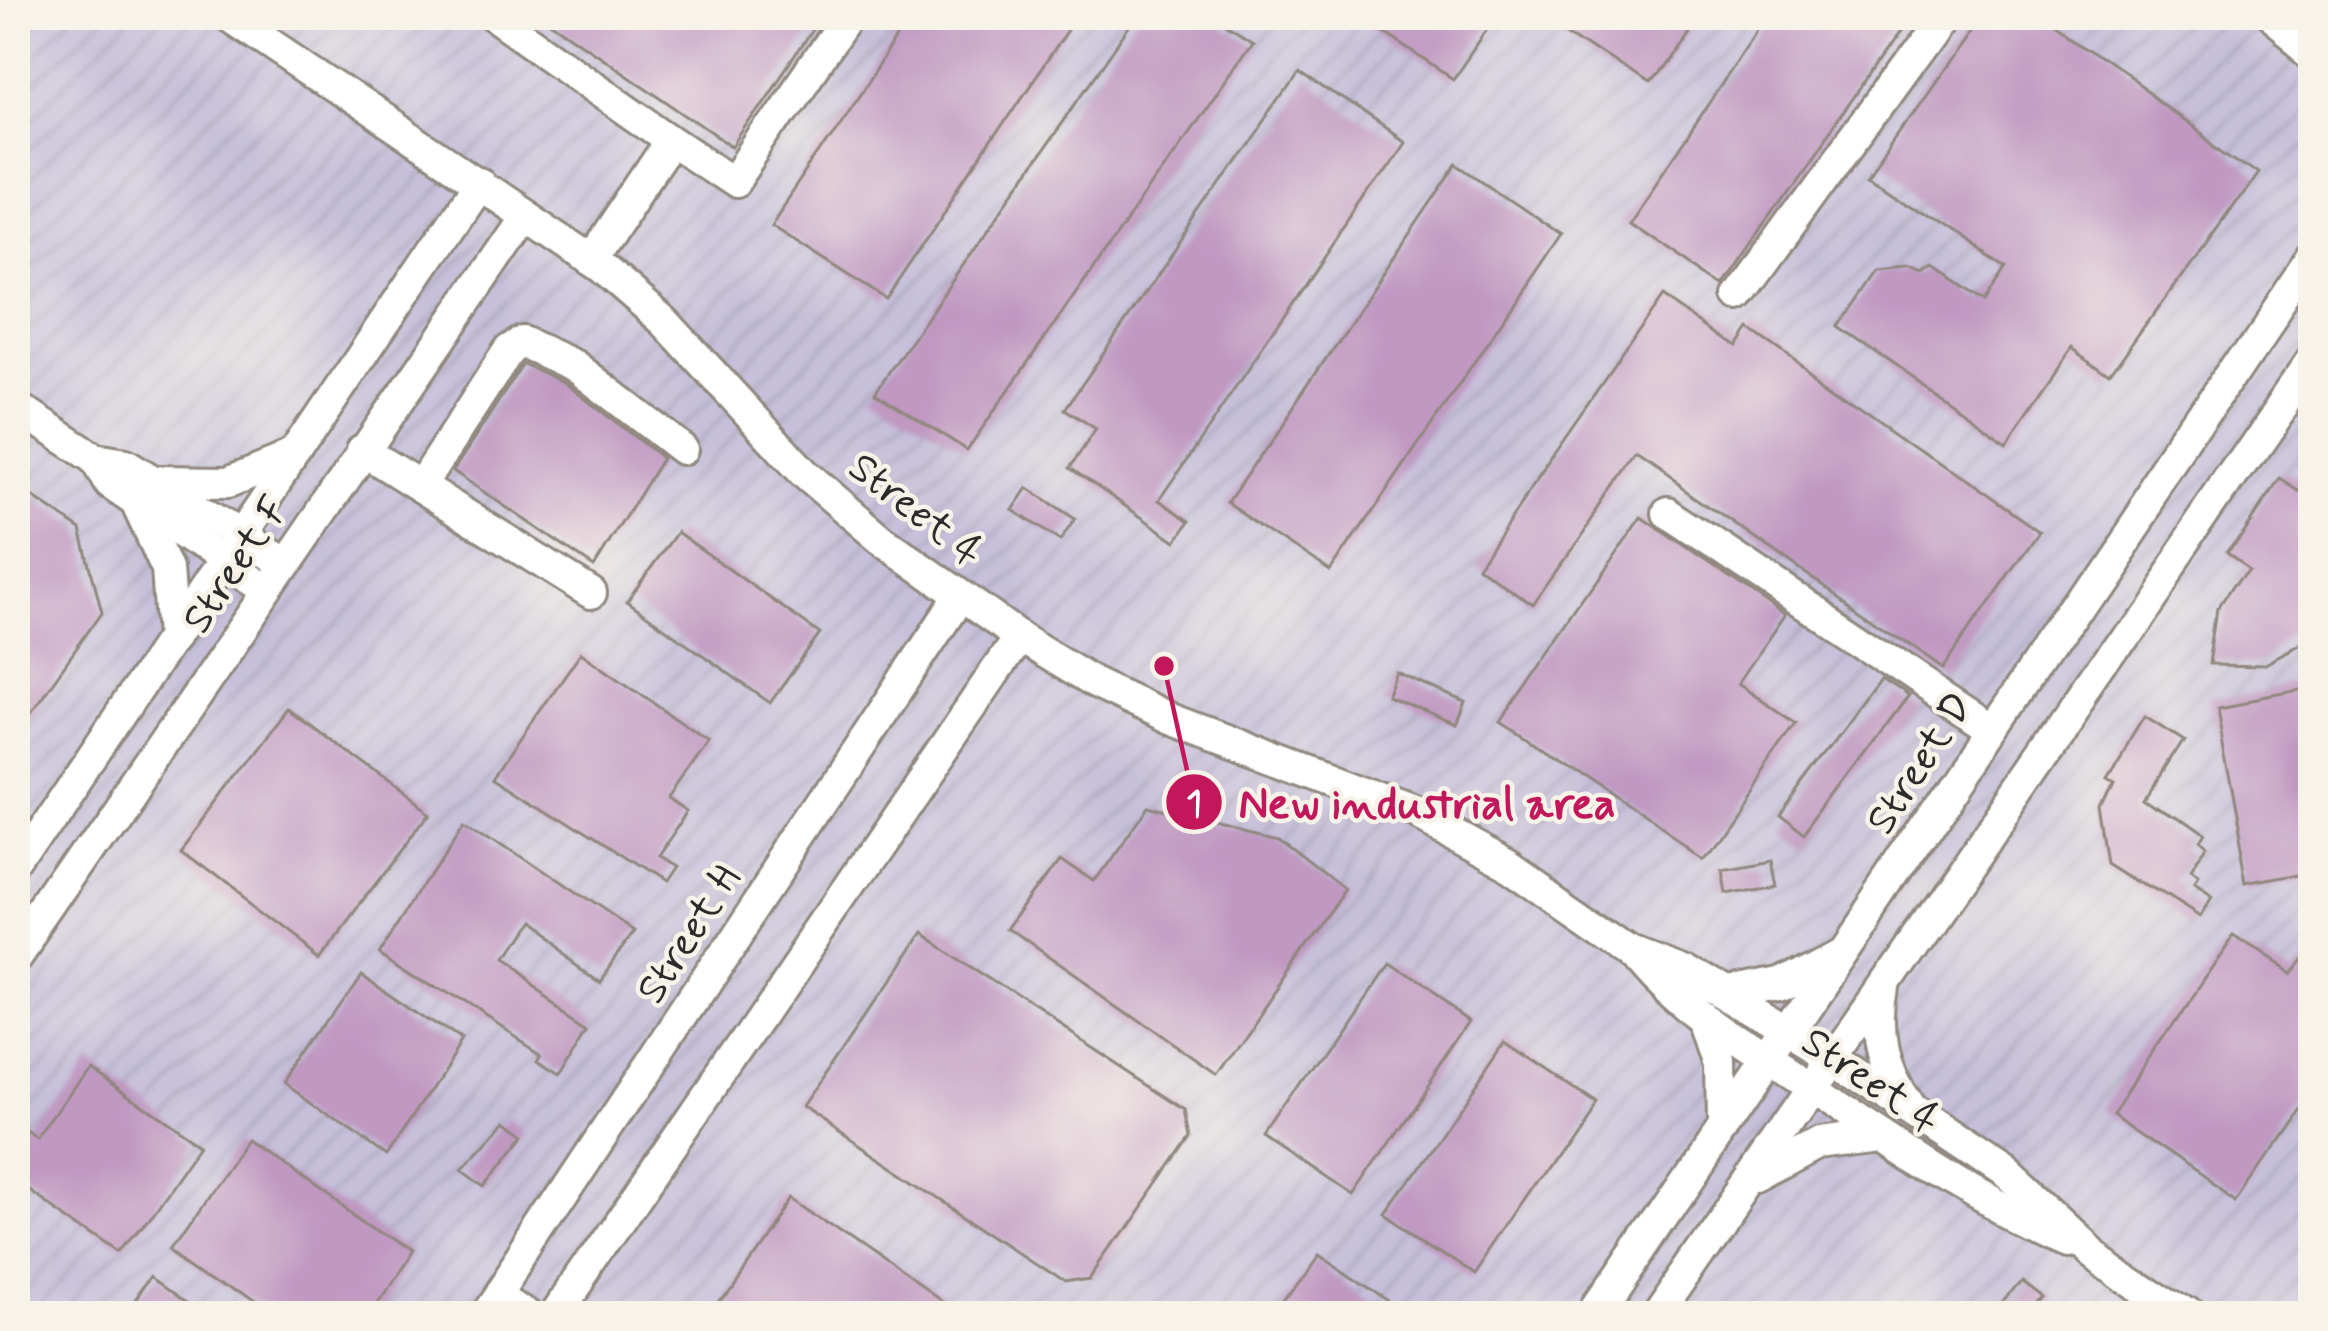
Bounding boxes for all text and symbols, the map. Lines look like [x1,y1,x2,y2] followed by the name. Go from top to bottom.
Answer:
[836,441,993,580] street label: Street 4
[171,485,303,645] street label: Street F
[1855,682,1987,846] street label: Street D
[1164,762,1629,843] callout: New industrial area
[1239,776,1615,835] text: New industrial area
[1186,782,1202,829] text: 1
[625,855,755,1015] street label: Street H
[1790,1015,1950,1148] street label: Street 4

